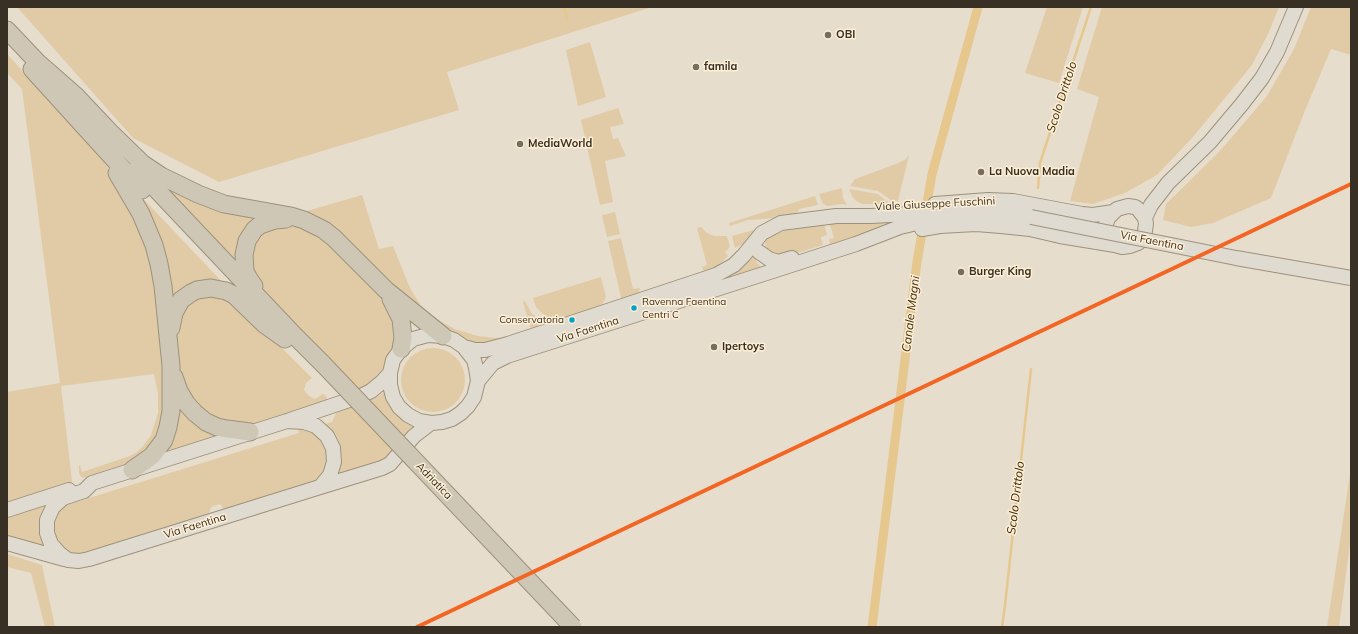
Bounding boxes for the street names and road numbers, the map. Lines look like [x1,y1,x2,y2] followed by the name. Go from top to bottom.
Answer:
[875,194,995,214] street label: Viale Giuseppe Fuschini
[1119,228,1185,254] street label: Via Faentina
[555,314,621,346] street label: Via Faentina
[413,460,455,502] street label: Adriatica
[162,510,228,542] street label: Via Faentina

